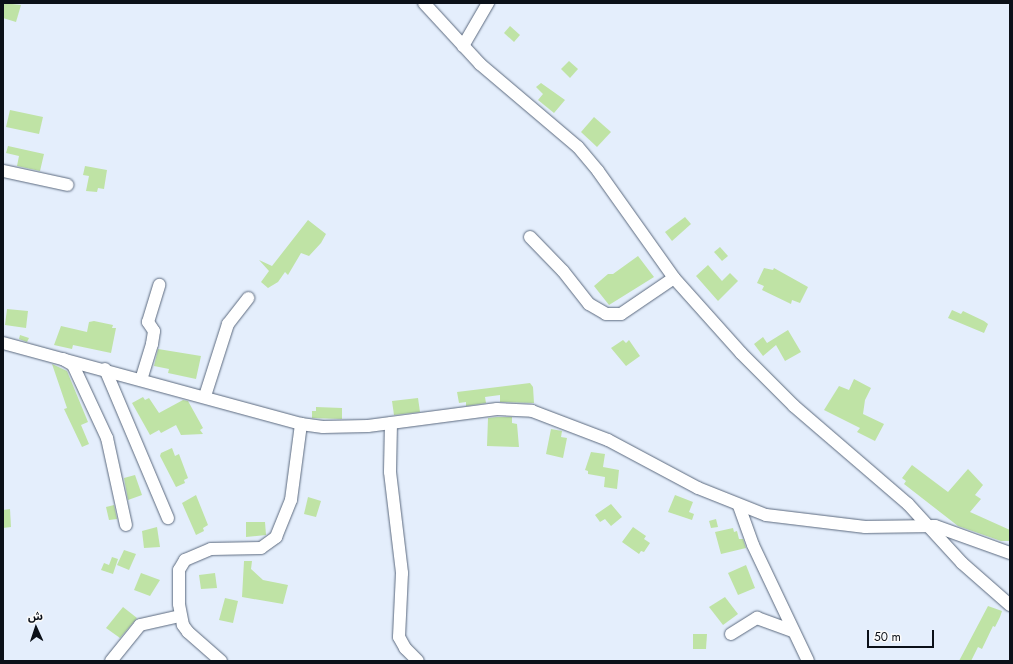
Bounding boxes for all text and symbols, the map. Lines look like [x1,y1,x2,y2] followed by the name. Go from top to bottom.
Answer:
[16,608,56,648] north arrow
[27,608,43,624] text: ش
[869,622,936,648] scale bar
[874,628,901,646] text: 50 m

